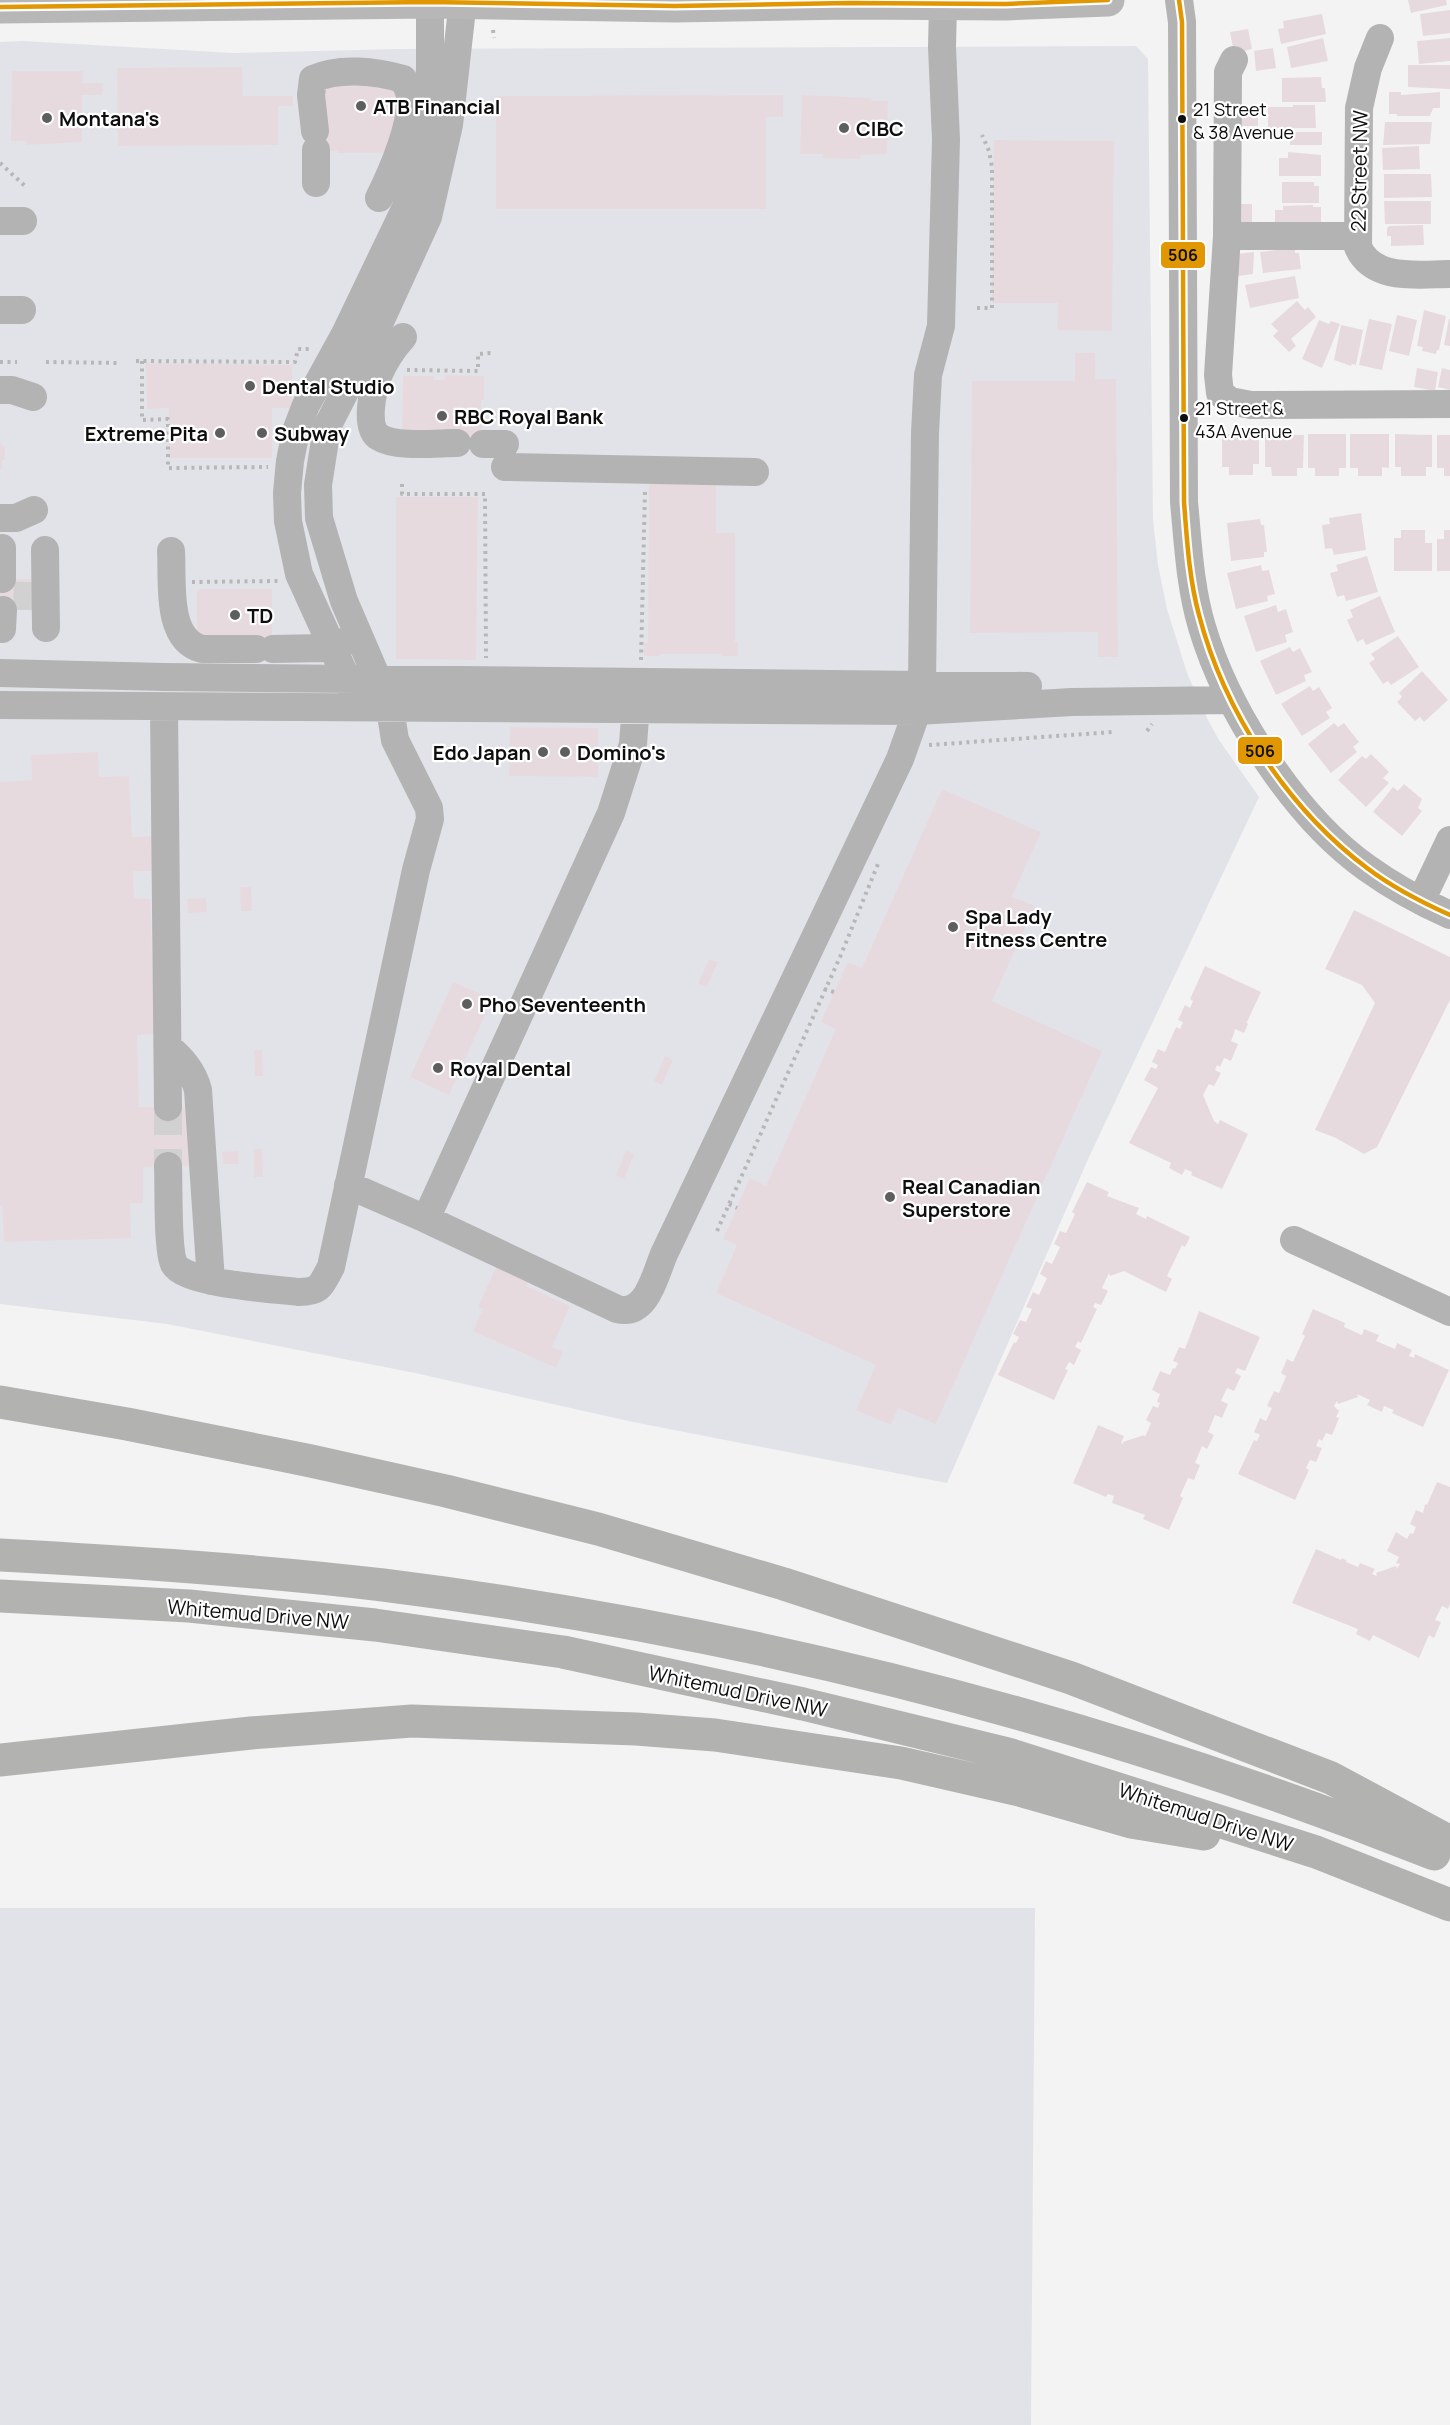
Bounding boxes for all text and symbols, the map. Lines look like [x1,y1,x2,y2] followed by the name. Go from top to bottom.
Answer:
[373,93,500,120] place label: ATB Financial
[1193,97,1294,144] place label: 21 Street & 38 Avenue
[354,99,368,113] marker: ATB Financial
[59,105,159,132] place label: Montana's
[1344,110,1374,232] street label: 22 Street NW
[40,111,54,125] marker: Montana's
[1176,113,1188,125] marker: 21 Street & 38 Avenue
[856,115,904,142] place label: CIBC
[837,121,851,135] marker: CIBC
[1160,241,1206,269] line badge: 506
[1168,244,1198,266] text: 506
[262,373,395,400] place label: Dental Studio
[243,379,257,393] marker: Dental Studio
[1195,396,1292,443] place label: 21 Street & 43A Avenue
[454,403,604,430] place label: RBC Royal Bank
[435,409,449,423] marker: RBC Royal Bank
[1178,412,1190,424] marker: 21 Street & 43A Avenue
[85,420,208,447] place label: Extreme Pita
[274,420,350,447] place label: Subway
[213,426,227,440] marker: Extreme Pita
[255,426,269,440] marker: Subway
[247,602,273,629] place label: TD
[228,608,242,622] marker: TD
[1237,736,1283,765] line badge: 506
[433,739,531,766] place label: Edo Japan
[577,739,666,766] place label: Domino's
[1245,740,1275,762] text: 506
[536,745,550,759] marker: Edo Japan
[558,745,572,759] marker: Domino's
[965,903,1107,953] place label: Spa Lady Fitness Centre
[946,920,960,934] marker: Spa Lady Fitness Centre
[479,991,646,1018] place label: Pho Seventeenth
[460,997,474,1011] marker: Pho Seventeenth
[450,1055,571,1082] place label: Royal Dental
[431,1061,445,1075] marker: Royal Dental
[902,1173,1040,1223] place label: Real Canadian Superstore
[883,1190,897,1204] marker: Real Canadian Superstore
[166,1593,350,1635] street label: Whitemud Drive NW
[646,1659,830,1723] street label: Whitemud Drive NW
[1115,1776,1297,1858] street label: Whitemud Drive NW

